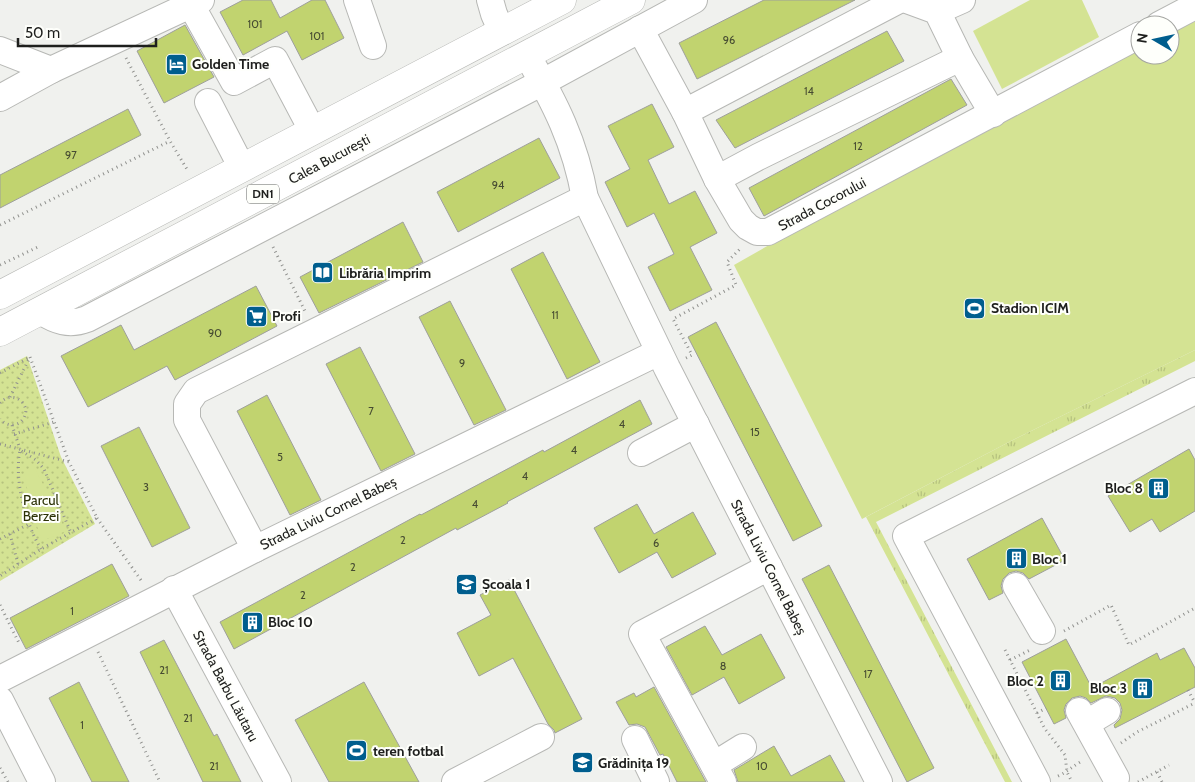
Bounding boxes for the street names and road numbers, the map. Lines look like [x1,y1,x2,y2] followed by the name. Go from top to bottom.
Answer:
[285,130,373,188] street label: Calea București
[775,173,869,235] street label: Strada Cocorului
[247,184,279,203] road number: DN1
[257,472,399,554] street label: Strada Liviu Cornel Babeș
[727,496,811,638] street label: Strada Liviu Cornel Babeș
[189,627,263,745] street label: Strada Barbu Lăutaru

